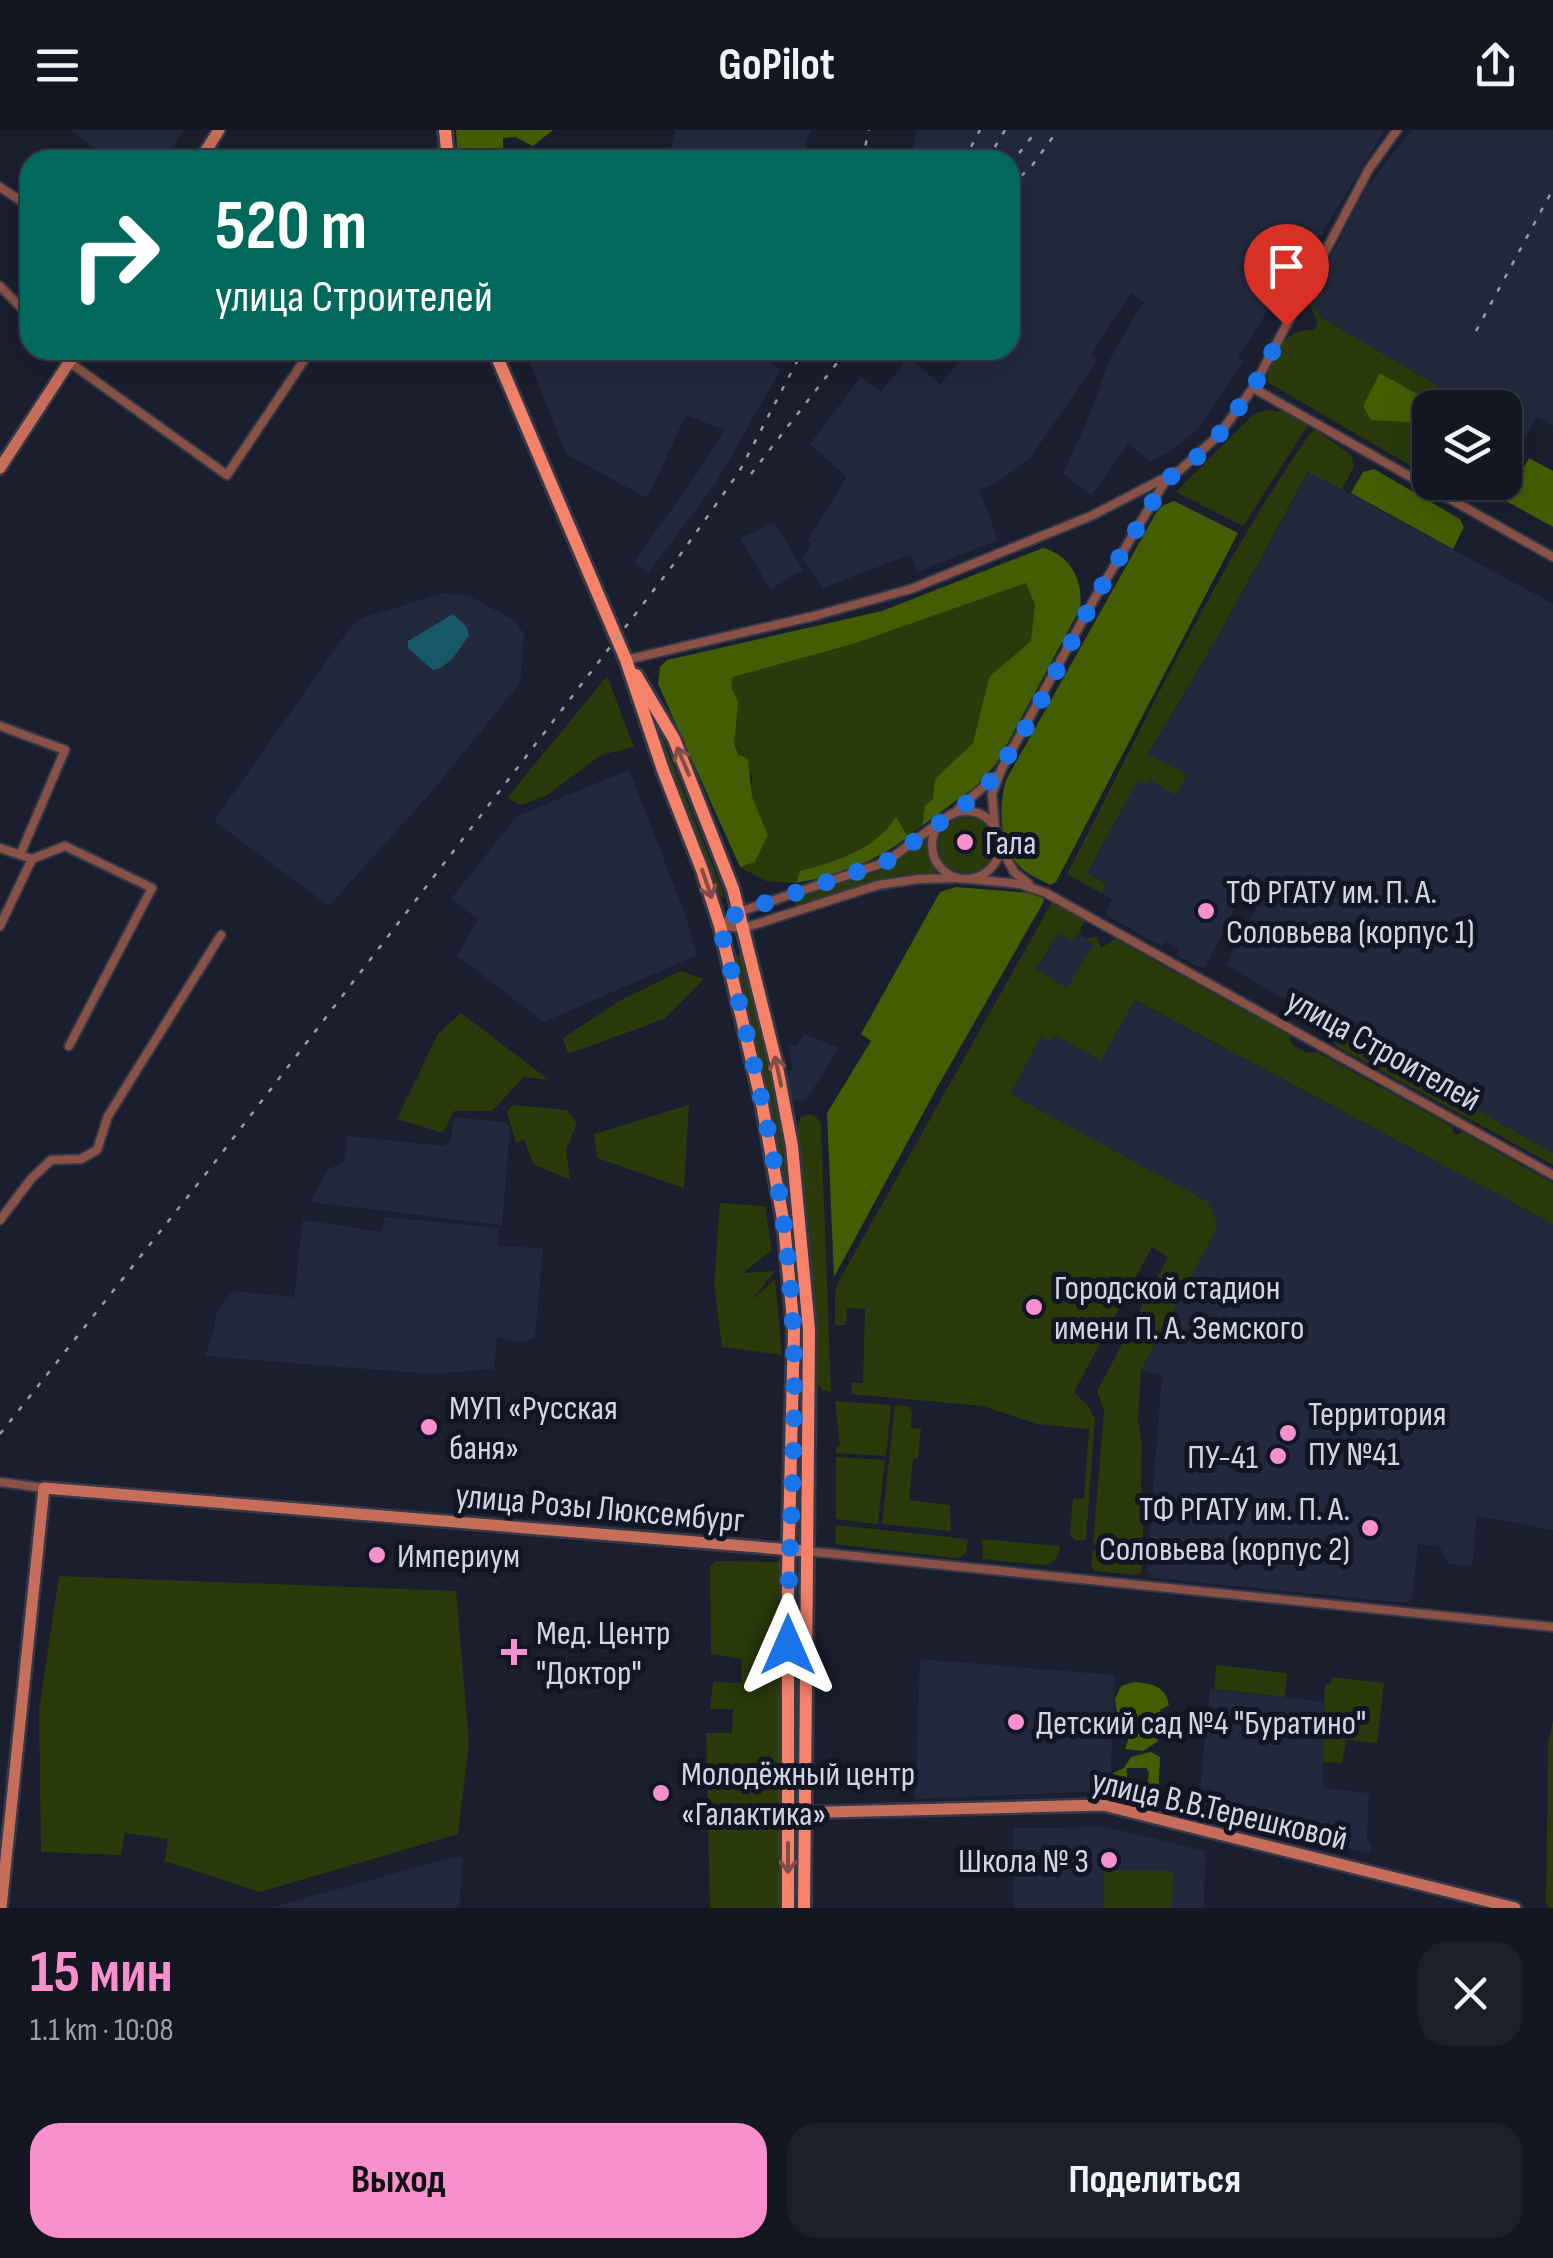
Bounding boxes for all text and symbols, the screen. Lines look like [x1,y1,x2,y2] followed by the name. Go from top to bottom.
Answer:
[30,38,85,93] icon: menu
[718,38,835,93] text: GoPilot
[1468,38,1523,93] icon: share
[215,185,367,269] text: 520 m
[50,190,180,320] icon: right
[1244,224,1329,327] pin
[1259,239,1314,294] icon: arrive
[215,270,493,325] text: улица Строителей
[1412,390,1522,500] map controls
[1412,390,1522,500] button: layers
[673,746,691,777] one-way arrow
[985,822,1036,865] place label: Гала
[954,831,976,853] marker: Гала
[699,867,717,898] one-way arrow
[1226,871,1475,954] place label: ТФ РГАТУ им. П. А. Соловьева (корпус 1)
[1195,900,1217,922] marker: ТФ РГАТУ им. П. А. Соловьева (корпус 1)
[1278,979,1488,1121] street label: улица Строителей
[768,1056,786,1088] one-way arrow
[1054,1267,1305,1350] place label: Городской стадион имени П. А. Земского
[1023,1296,1045,1318] marker: Городской стадион имени П. А. Земского
[449,1387,618,1470] place label: МУП «Русская баня»
[1308,1393,1447,1476] place label: Территория ПУ №41
[418,1416,440,1438] marker: МУП «Русская баня»
[1277,1422,1299,1444] marker: Территория ПУ №41
[1187,1436,1258,1479] place label: ПУ-41
[1267,1445,1289,1467] marker: ПУ-41
[454,1474,746,1543] street label: улица Розы Люксембург
[1099,1488,1350,1571] place label: ТФ РГАТУ им. П. А. Соловьева (корпус 2)
[1359,1517,1381,1539] marker: ТФ РГАТУ им. П. А. Соловьева (корпус 2)
[397,1535,520,1578] place label: Империум
[366,1544,388,1566] marker: Империум
[736,1593,840,1697] position arrow
[536,1612,670,1695] place label: Мед. Центр "Доктор"
[501,1639,527,1665] marker: Мед. Центр "Доктор"
[1036,1702,1366,1745] place label: Детский сад №4 "Буратино"
[1005,1711,1027,1733] marker: Детский сад №4 "Буратино"
[681,1753,915,1836] place label: Молодёжный центр «Галактика»
[1088,1760,1352,1861] street label: улица В.В.Терешковой
[650,1782,672,1804] marker: Молодёжный центр «Галактика»
[778,1840,798,1873] one-way arrow
[958,1840,1089,1883] place label: Школа № 3
[1098,1849,1120,1871] marker: Школа № 3
[30,1937,173,2009] text: 15 мин
[1418,1941,1523,2046] button: close
[30,2011,173,2050] text: 1.1 km · 10:08
[30,2123,767,2238] button: Выход
[787,2123,1523,2238] button: Поделиться

